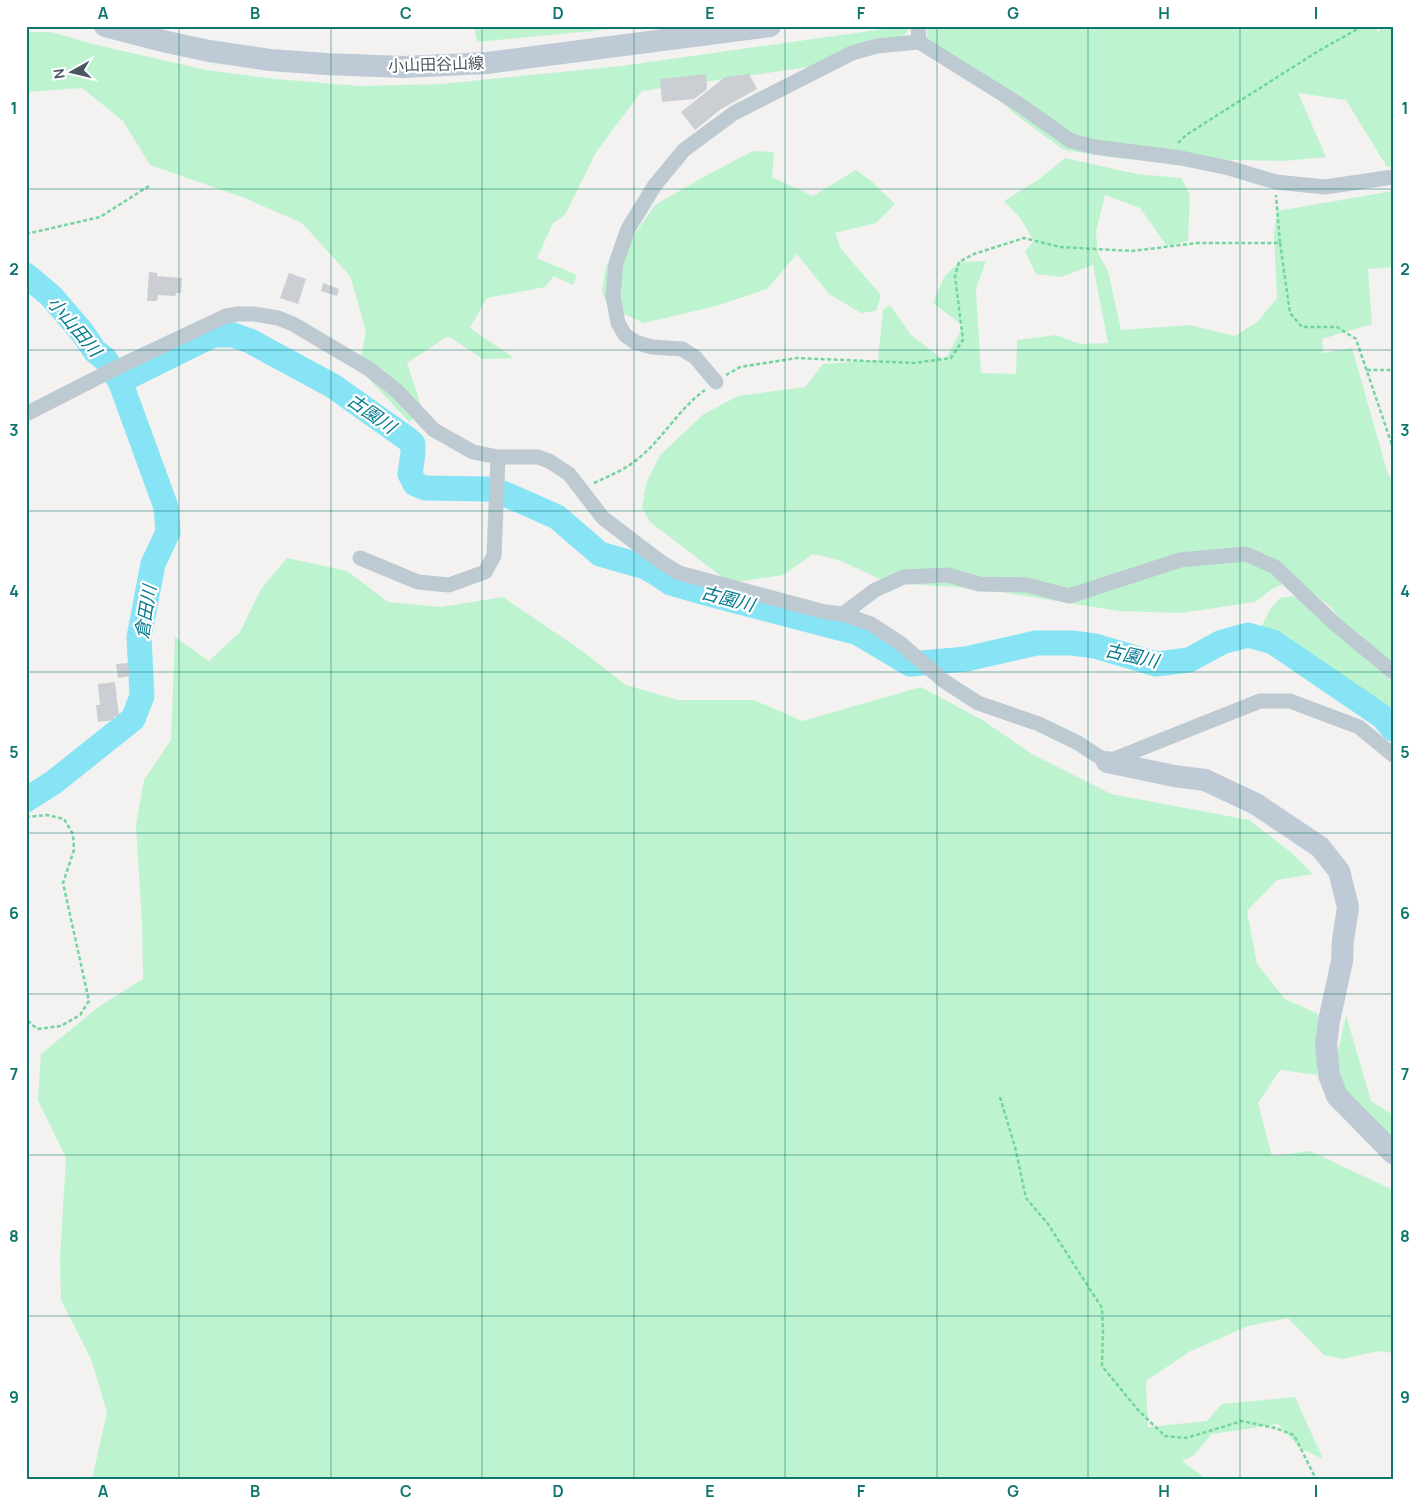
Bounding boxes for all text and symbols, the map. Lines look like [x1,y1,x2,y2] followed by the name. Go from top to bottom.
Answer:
[98,2,109,24] text: A
[250,2,260,24] text: B
[400,2,412,24] text: C
[552,2,564,24] text: D
[705,2,715,24] text: E
[857,2,866,24] text: F
[1007,2,1019,24] text: G
[1158,2,1170,24] text: H
[1314,2,1318,24] text: I
[48,48,98,98] north arrow
[388,51,484,77] street label: 小山田谷山線
[49,68,69,80] text: N
[10,97,18,119] text: 1
[1401,97,1409,119] text: 1
[9,258,19,280] text: 2
[1400,258,1410,280] text: 2
[43,291,109,363] water label: 小山田川
[343,388,403,439] water label: 古園川
[9,419,19,441] text: 3
[1400,419,1410,441] text: 3
[699,579,759,617] water label: 古園川
[9,580,19,602] text: 4
[1400,580,1410,602] text: 4
[129,581,161,641] water label: 倉田川
[1103,637,1163,673] water label: 古園川
[9,741,19,763] text: 5
[1400,741,1410,763] text: 5
[9,902,19,924] text: 6
[1400,902,1410,924] text: 6
[10,1063,18,1085] text: 7
[1401,1063,1409,1085] text: 7
[9,1225,19,1247] text: 8
[1400,1225,1410,1247] text: 8
[9,1386,19,1408] text: 9
[1400,1386,1410,1408] text: 9
[98,1480,109,1502] text: A
[250,1480,260,1502] text: B
[400,1480,412,1502] text: C
[552,1480,564,1502] text: D
[705,1480,715,1502] text: E
[857,1480,866,1502] text: F
[1007,1480,1019,1502] text: G
[1158,1480,1170,1502] text: H
[1314,1480,1318,1502] text: I

